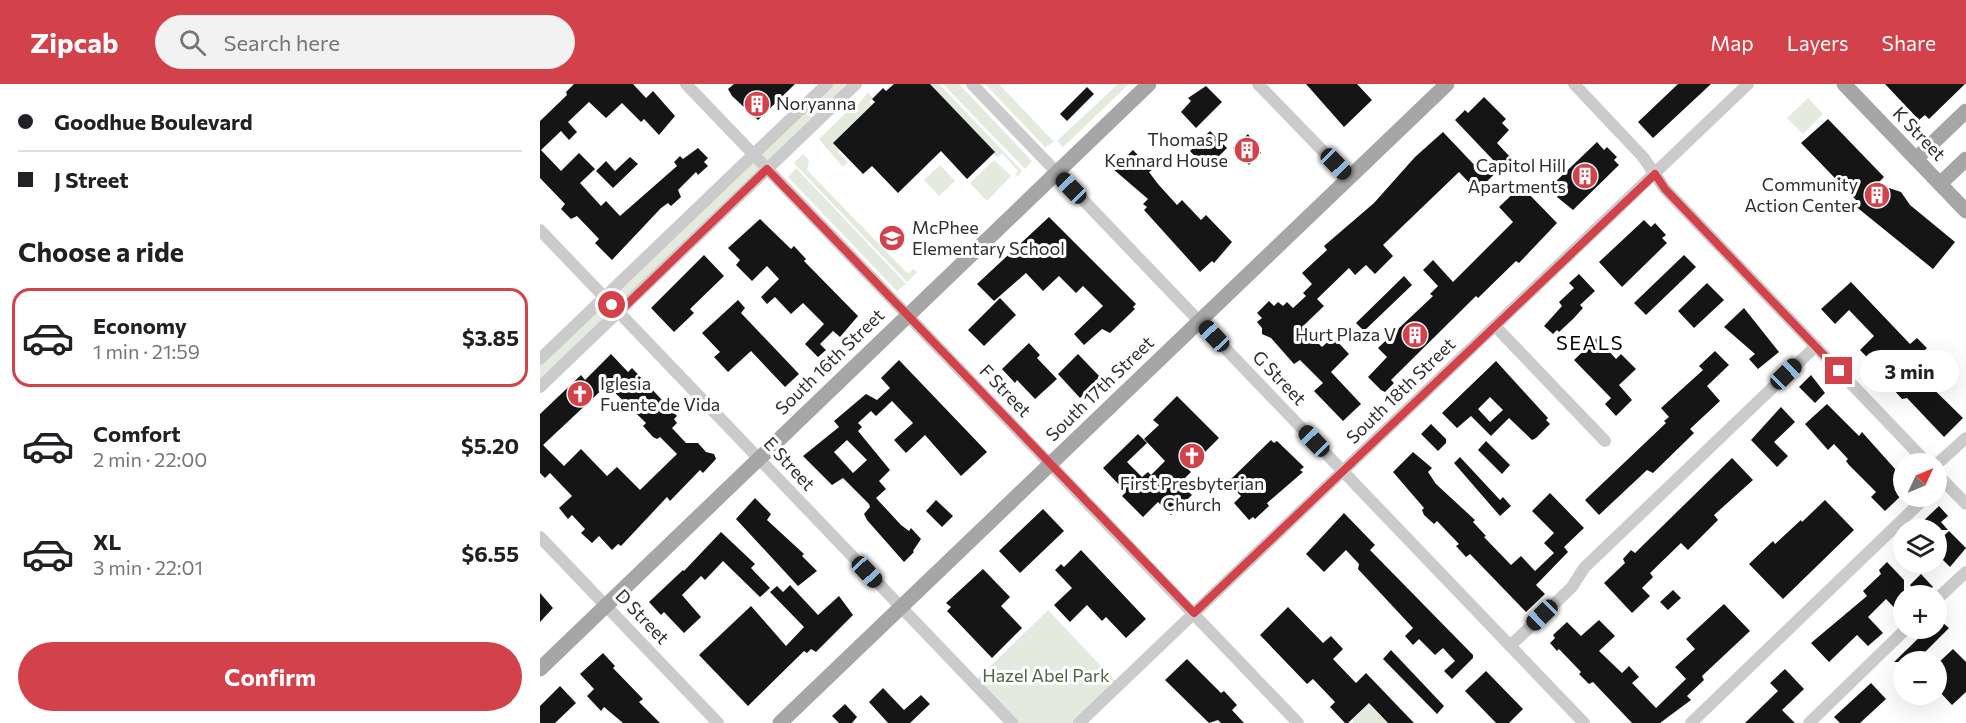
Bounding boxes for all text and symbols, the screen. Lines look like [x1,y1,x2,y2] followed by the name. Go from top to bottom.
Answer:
[155,15,575,69] search box
[30,25,119,59] text: Zipcab
[176,26,209,59] icon: search
[224,29,340,56] text: Search here
[1710,30,1754,55] text: Map
[1787,30,1849,55] text: Layers
[1882,30,1936,55] text: Share
[742,89,772,119] building icon: Noryanna
[776,92,856,114] place label: Noryanna
[1889,102,1951,165] street label: K Street
[54,108,253,135] text: Goodhue Boulevard
[1104,128,1228,171] place label: Thomas P Kennard House
[1232,135,1262,165] building icon: Thomas P Kennard House
[1317,145,1355,183] car
[1468,154,1566,197] place label: Capitol Hill Apartments
[1570,161,1600,191] building icon: Capitol Hill Apartments
[54,166,129,193] text: J Street
[1052,169,1090,207] car
[1744,173,1858,216] place label: Community Action Center
[1862,180,1892,210] building icon: Community Action Center
[912,216,1065,259] place label: McPhee Elementary School
[877,223,907,253] school or university icon: McPhee Elementary School
[18,235,184,268] text: Choose a ride
[598,291,625,318] route start
[770,304,888,419] street label: South 16th Street
[21,311,75,365] icon: car
[93,312,187,339] text: Economy
[1195,317,1233,355] car
[1400,320,1430,350] building icon: Hurt Plaza V
[1295,323,1396,345] place label: Hurt Plaza V
[462,324,519,351] text: $3.85
[1556,330,1624,354] district label: SEALS
[1041,331,1158,445] street label: South 17th Street
[1341,333,1459,448] street label: South 18th Street
[93,339,200,363] text: 1 min · 21:59
[1248,345,1311,409] street label: G Street
[1860,350,1959,392] callout: 3 min
[1767,355,1805,393] car
[1825,357,1852,384] route end
[975,359,1036,421] street label: F Street
[1884,359,1935,383] text: 3 min
[600,372,720,415] place label: Iglesia Fuente de Vida
[565,379,595,409] church icon: Iglesia Fuente de Vida
[21,419,75,473] icon: car
[93,420,181,447] text: Comfort
[1295,422,1333,460] car
[461,432,519,459] text: $5.20
[760,432,820,495] street label: E Street
[1177,441,1207,471] church icon: First Presbyterian Church
[93,447,207,471] text: 2 min · 22:00
[1893,453,1947,507] north arrow
[1893,453,1947,705] map controls
[1120,472,1264,515] place label: First Presbyterian Church
[1893,519,1947,573] button: layers
[21,527,75,581] icon: car
[93,528,121,555] text: XL
[462,540,519,567] text: $6.55
[848,553,886,591] car
[93,555,203,579] text: 3 min · 22:01
[611,584,674,648] street label: D Street
[1893,585,1947,639] button: +
[1523,596,1561,634] car
[18,642,522,711] button: Confirm
[1893,651,1947,705] button: −
[982,664,1110,686] park label: Hazel Abel Park

